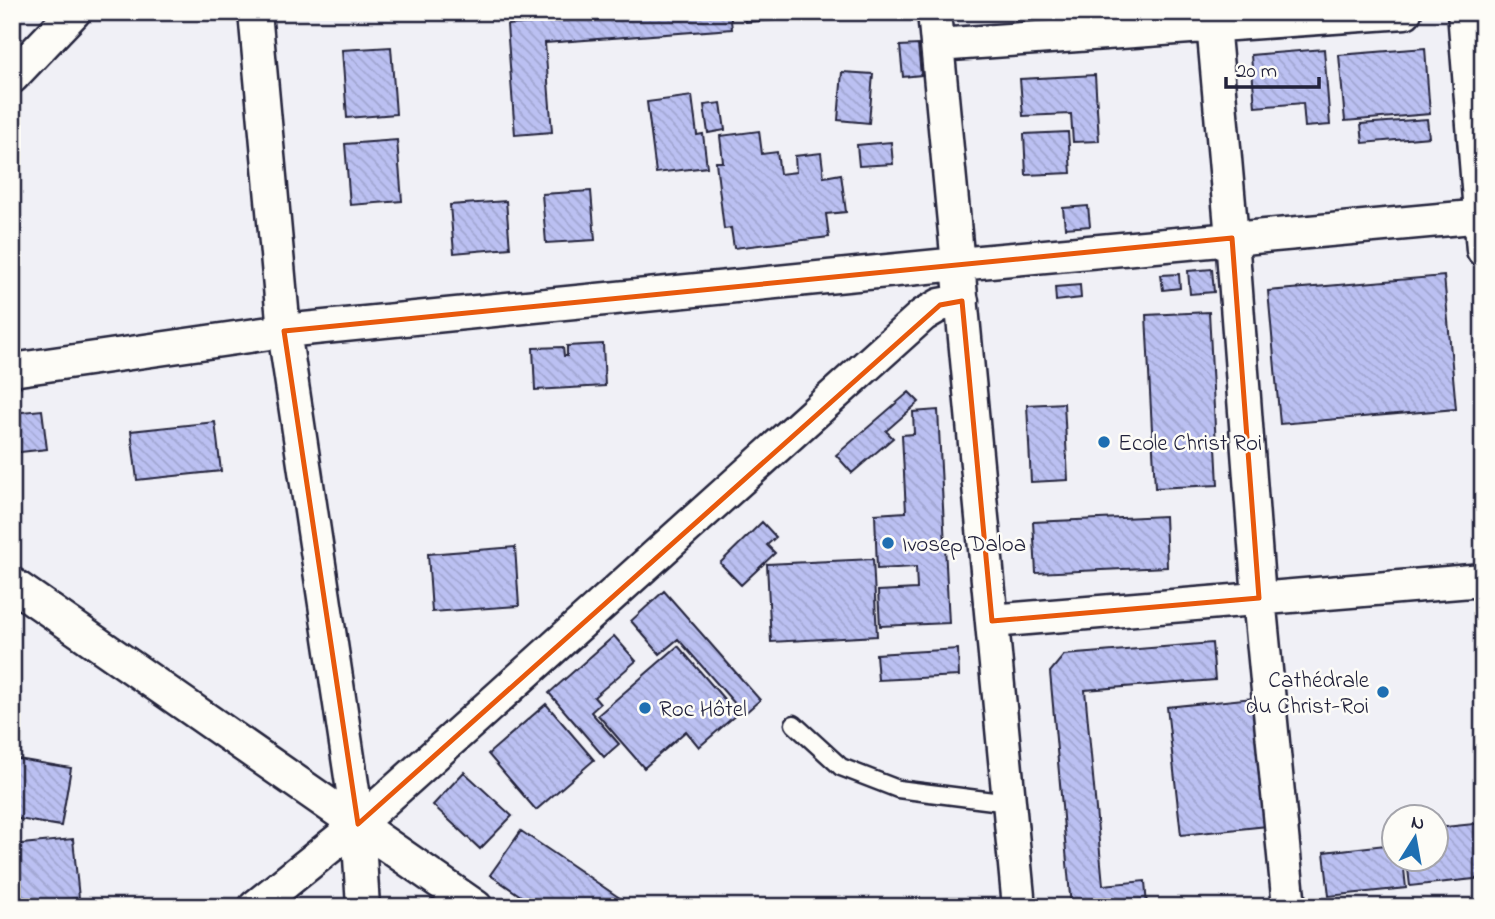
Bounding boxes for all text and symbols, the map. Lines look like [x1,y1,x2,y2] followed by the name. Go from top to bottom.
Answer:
[1226,46,1318,90] scale bar
[1236,57,1277,87] text: 20 m
[1118,428,1262,461] place label: Ecole Christ Roi
[1096,434,1112,450] marker: Ecole Christ Roi
[902,529,1026,562] place label: Ivosep Daloa
[880,535,896,551] marker: Ivosep Daloa
[1246,665,1370,724] place label: Cathédrale du Christ-Roi
[1375,684,1391,700] marker: Cathédrale du Christ-Roi
[659,694,747,727] place label: Roc Hôtel
[637,700,653,716] marker: Roc Hôtel
[1380,804,1450,874] north arrow
[1409,809,1427,838] text: N

